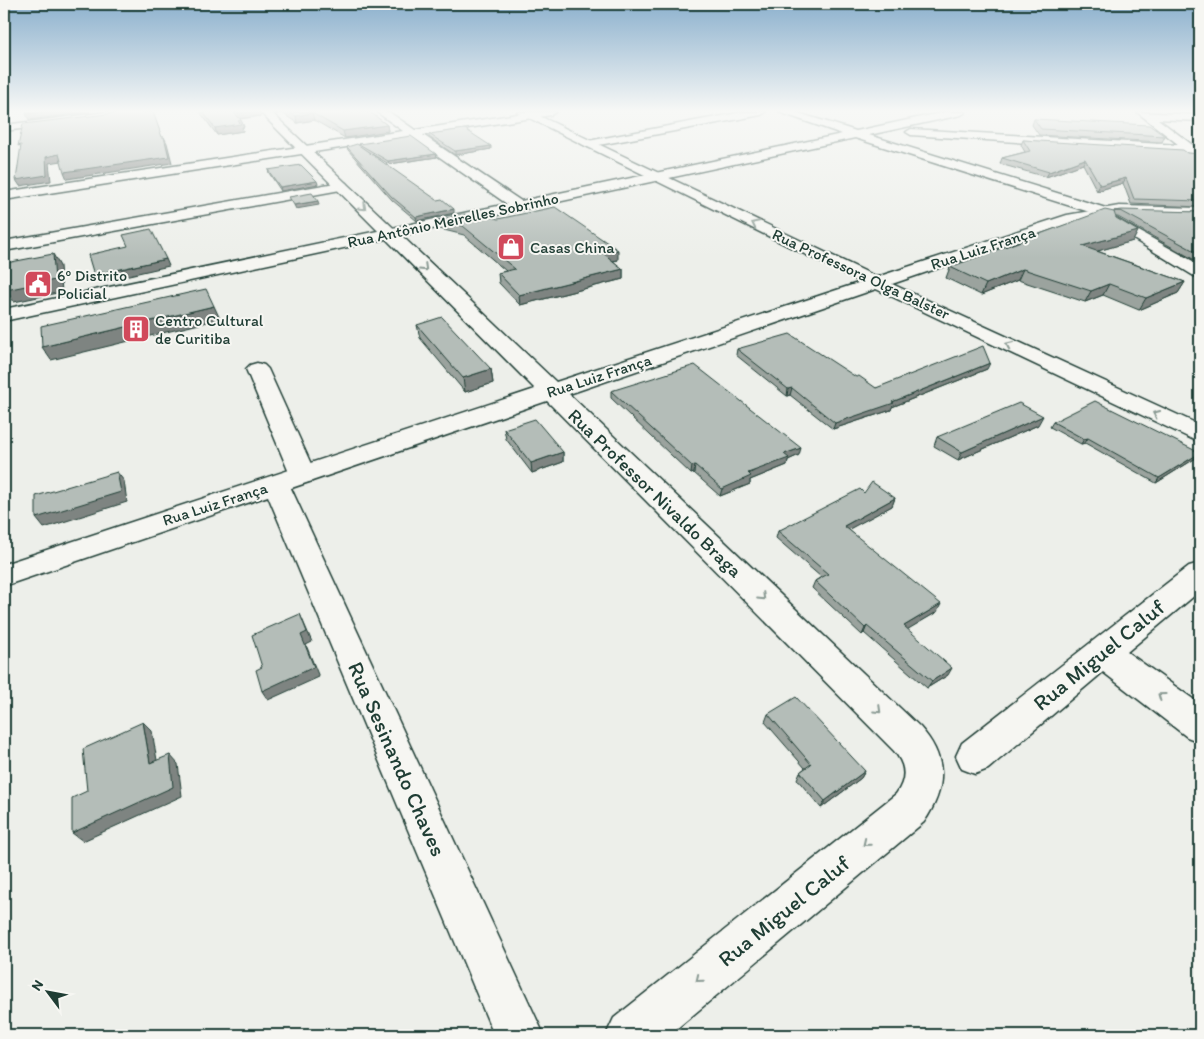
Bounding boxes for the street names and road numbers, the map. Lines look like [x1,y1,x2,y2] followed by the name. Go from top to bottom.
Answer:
[346,188,560,252] street label: Rua Antônio Meirelles Sobrinho
[928,222,1038,274] street label: Rua Luiz França
[769,224,953,324] street label: Rua Professora Olga Balster
[544,350,654,402] street label: Rua Luiz França
[563,404,747,582] street label: Rua Professor Nivaldo Braga
[160,478,270,530] street label: Rua Luiz França
[1028,593,1171,716] street label: Rua Miguel Caluf
[342,657,452,861] street label: Rua Sesinando Chaves
[713,849,856,972] street label: Rua Miguel Caluf

